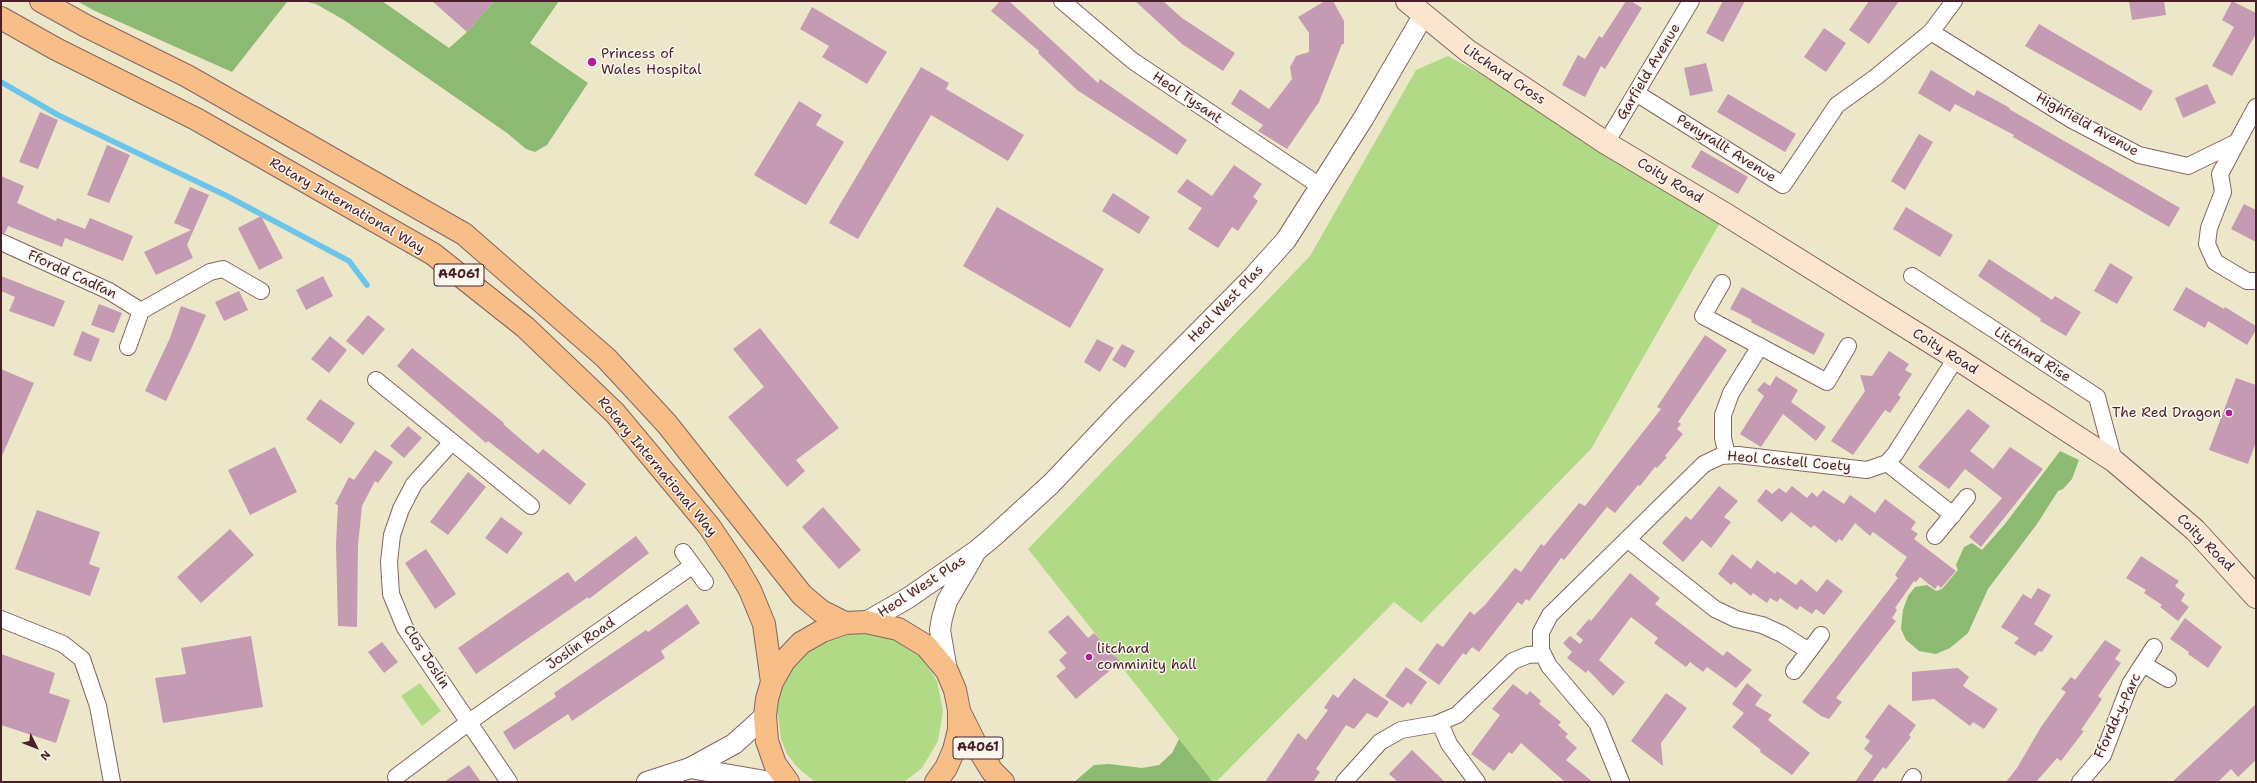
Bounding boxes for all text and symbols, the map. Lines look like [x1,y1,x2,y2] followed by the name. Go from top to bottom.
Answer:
[1614,21,1684,123] street label: Garfield Avenue
[1459,41,1549,109] street label: Litchard Cross
[601,46,701,78] place label: Princess of Wales Hospital
[586,56,598,68] marker: Princess of Wales Hospital
[1149,69,1225,127] street label: Heol Tysant
[2033,90,2141,160] street label: Highfield Avenue
[1673,112,1779,186] street label: Penyrallt Avenue
[266,154,428,258] street label: Rotary International Way
[1634,155,1706,207] street label: Coity Road
[25,247,119,303] street label: Ffordd Cadfan
[1185,262,1267,346] street label: Heol West Plas
[434,264,484,286] road number: A4061
[1990,324,2074,386] street label: Litchard Rise
[1909,325,1981,379] street label: Coity Road
[594,394,720,540] street label: Rotary International Way
[2112,405,2221,421] place label: The Red Dragon
[2224,408,2234,418] marker: The Red Dragon
[1726,448,1852,476] street label: Heol Castell Coety
[2173,511,2237,575] street label: Coity Road
[875,552,969,622] street label: Heol West Plas
[544,614,618,674] street label: Joslin Road
[399,622,453,692] street label: Clos Joslin
[1097,641,1197,674] place label: litchard comminity hall
[1084,652,1094,662] marker: litchard comminity hall
[2091,671,2145,761] street label: Ffordd-y-Parc
[16,727,56,767] north arrow
[953,737,1003,759] road number: A4061
[37,747,54,764] text: N

